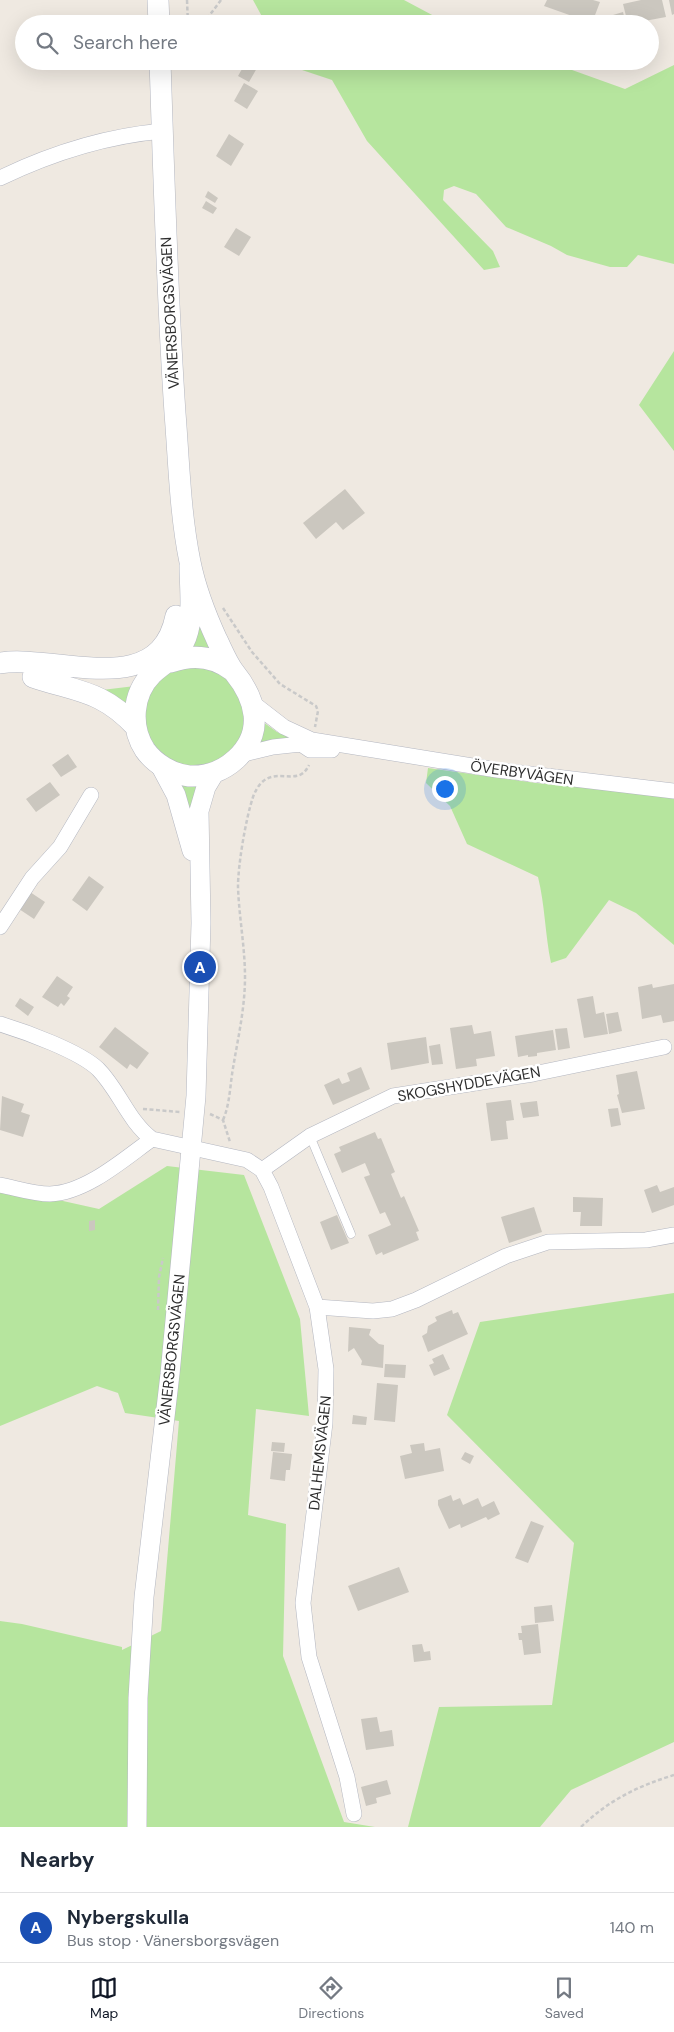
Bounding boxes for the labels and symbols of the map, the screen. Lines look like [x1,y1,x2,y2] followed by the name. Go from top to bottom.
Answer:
[156,236,184,390] street label: VÄNERSBORGSVÄGEN
[469,756,575,790] street label: ÖVERBYVÄGEN
[432,776,458,802] your location
[184,948,216,986] pin: A
[396,1062,542,1106] street label: SKOGSHYDDEVÄGEN
[154,1273,190,1427] street label: VÄNERSBORGSVÄGEN
[304,1395,336,1511] street label: DALHEMSVÄGEN

